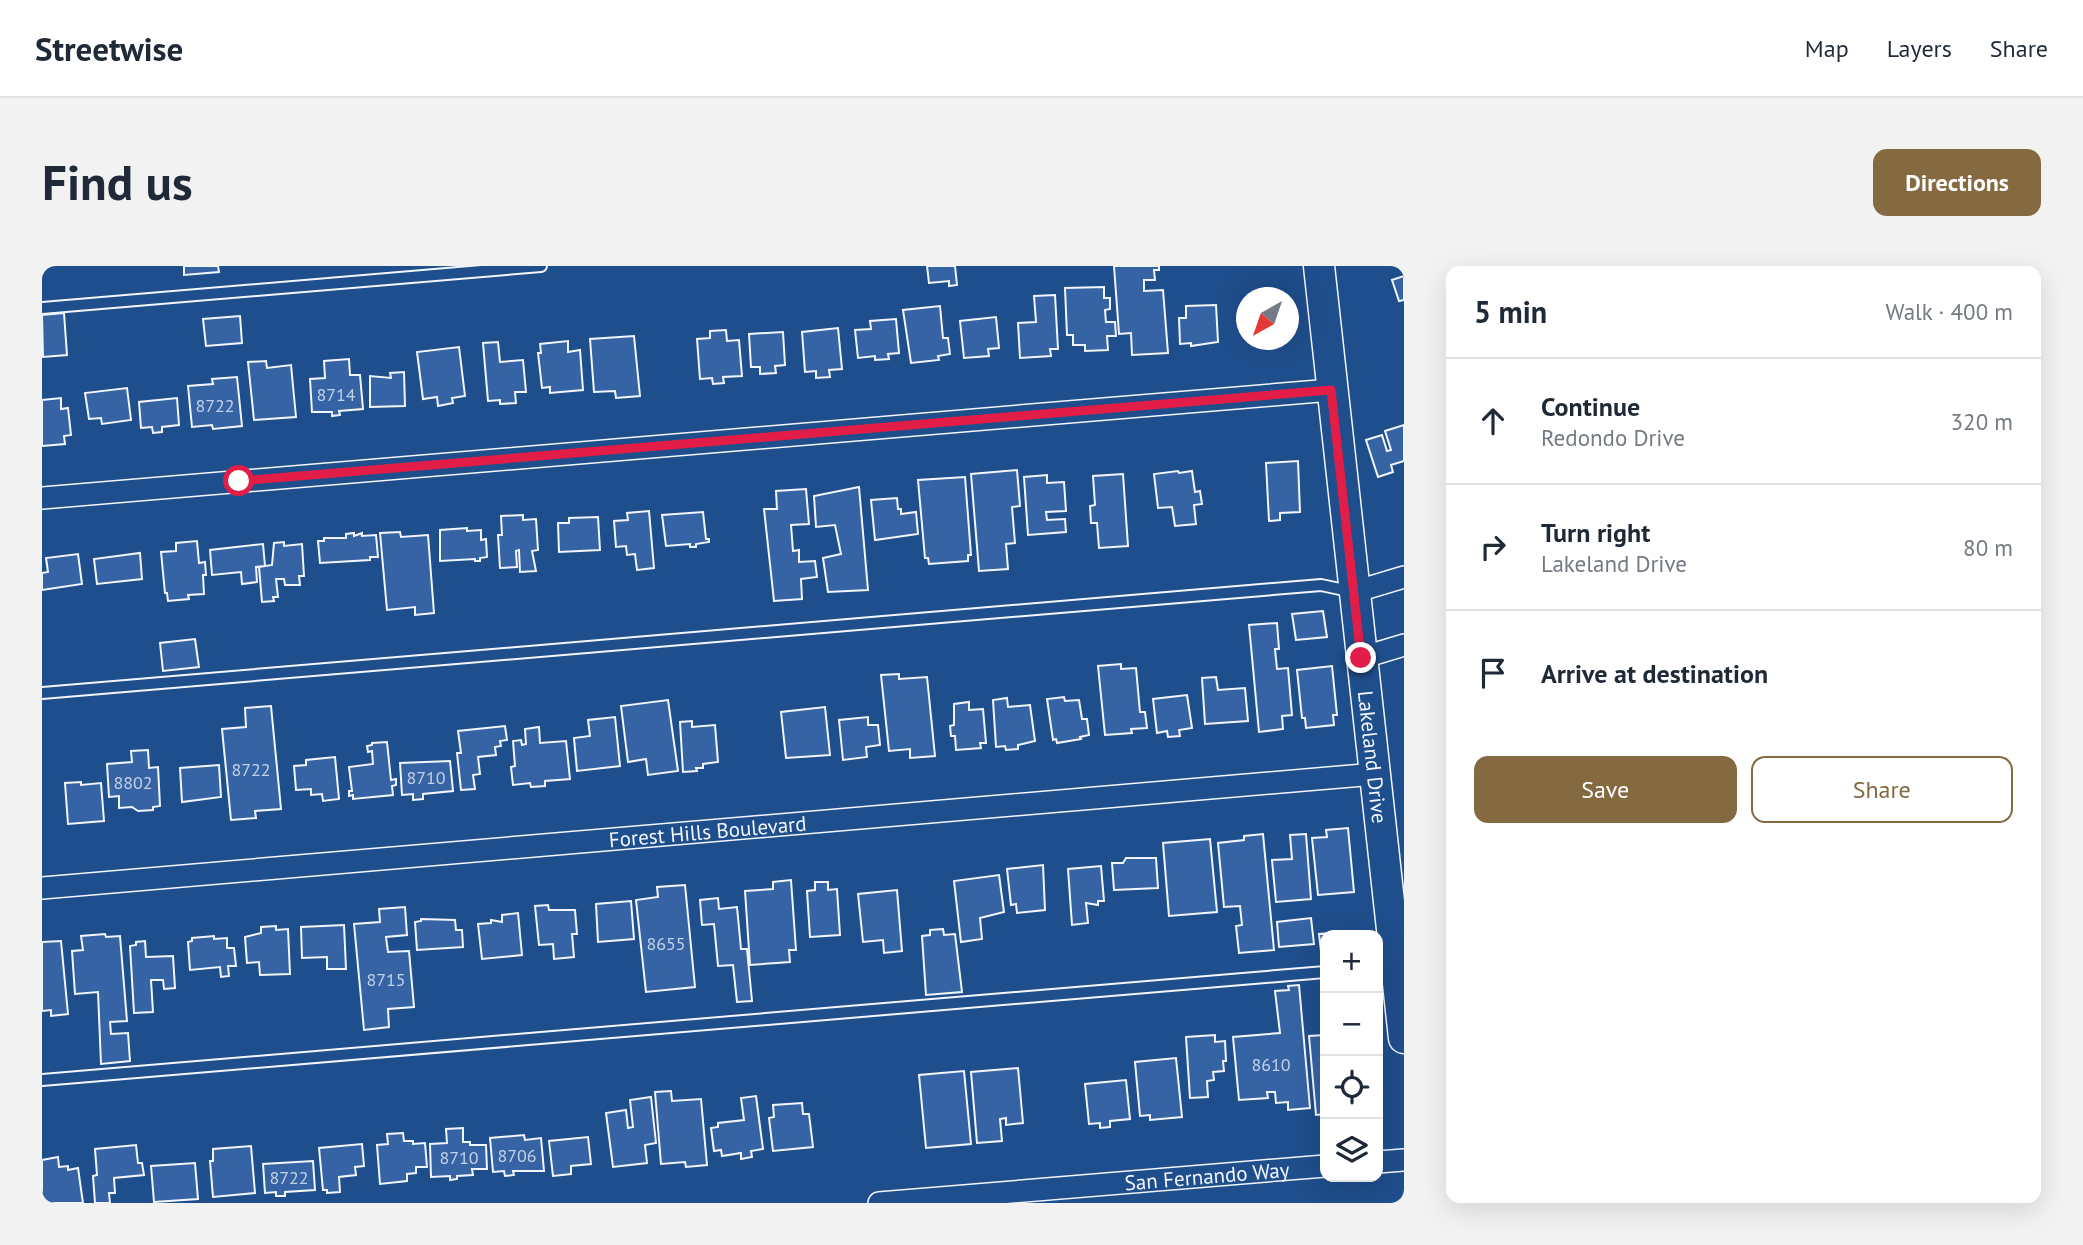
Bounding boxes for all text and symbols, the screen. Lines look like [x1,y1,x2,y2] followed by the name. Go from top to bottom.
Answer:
[35,27,183,70] text: Streetwise
[1805,33,1849,64] text: Map
[1887,33,1952,64] text: Layers
[1990,33,2048,64] text: Share
[1873,149,2041,216] button: Directions
[42,150,193,214] text: Find us
[1236,287,1299,350] north arrow
[1474,292,1547,331] text: 5 min
[1886,297,2013,326] text: Walk · 400 m
[316,383,356,406] house number: 8714
[1541,390,1640,423] text: Continue
[195,394,235,417] house number: 8722
[1474,402,1512,440] icon: ahead
[1951,407,2013,436] text: 320 m
[1541,423,1685,452] text: Redondo Drive
[223,465,254,496] route start
[1541,516,1650,549] text: Turn right
[1474,528,1512,566] icon: right
[1963,533,2013,562] text: 80 m
[1541,549,1687,578] text: Lakeland Drive
[1345,642,1376,673] route end
[1474,654,1512,692] icon: arrive
[1541,657,1768,690] text: Arrive at destination
[1352,689,1394,825] street label: Lakeland Drive
[1474,756,1737,823] button: Save
[1751,756,2013,823] button: Share
[231,758,271,781] house number: 8722
[406,766,446,789] house number: 8710
[113,771,153,794] house number: 8802
[608,809,807,853] street label: Forest Hills Boulevard
[1320,930,1383,1182] map controls
[1320,930,1383,993] button: +
[646,932,686,955] house number: 8655
[366,968,406,991] house number: 8715
[1320,993,1383,1056] button: −
[1251,1053,1291,1076] house number: 8610
[1320,1056,1383,1119] button: locate
[1320,1119,1383,1182] button: layers
[497,1144,537,1167] house number: 8706
[439,1146,479,1169] house number: 8710
[1123,1155,1291,1196] street label: San Fernando Way
[269,1166,309,1189] house number: 8722

